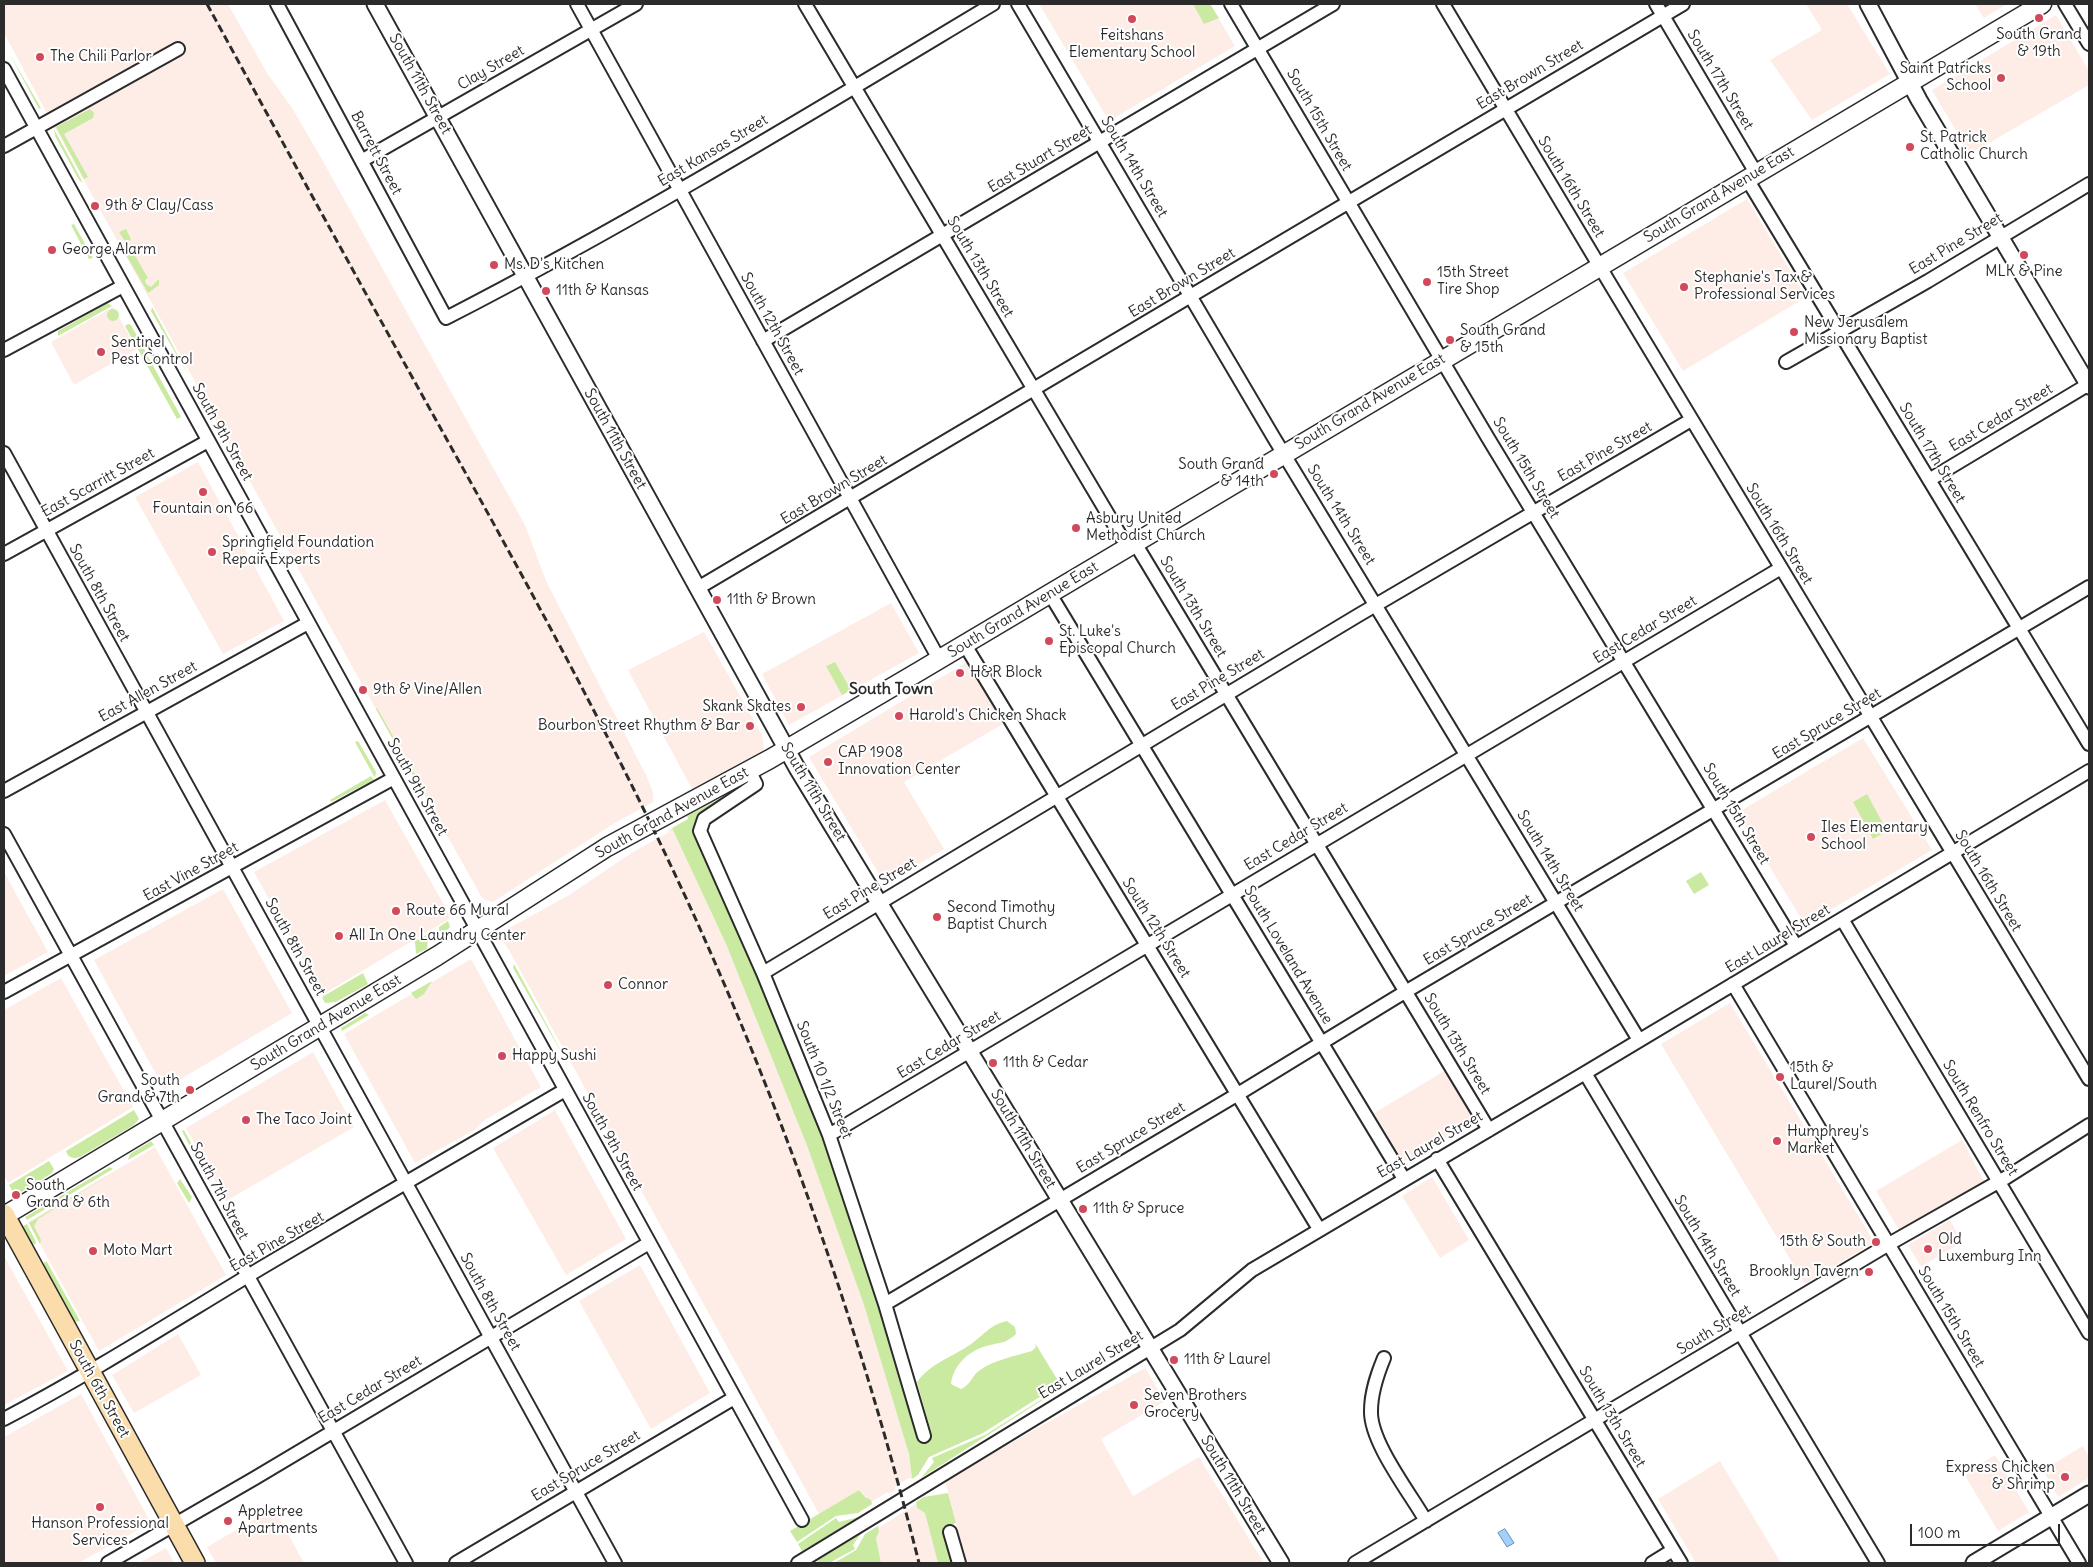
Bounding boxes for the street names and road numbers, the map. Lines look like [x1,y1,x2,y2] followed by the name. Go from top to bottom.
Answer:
[1683,27,1757,133] street label: South 17th Street
[385,31,455,137] street label: South 11th Street
[1474,36,1586,114] street label: East Brown Street
[455,42,527,94] street label: Clay Street
[1283,66,1355,174] street label: South 15th Street
[346,108,406,198] street label: Barrett Street
[655,111,771,191] street label: East Kansas Street
[1097,113,1171,221] street label: South 14th Street
[985,121,1095,197] street label: East Stuart Street
[1534,133,1608,241] street label: South 16th Street
[1641,143,1797,247] street label: South Grand Avenue East
[1906,209,2006,279] street label: East Pine Street
[943,213,1017,321] street label: South 13th Street
[1126,244,1238,322] street label: East Brown Street
[736,270,808,378] street label: South 12th Street
[1292,350,1448,454] street label: South Grand Avenue East
[188,380,256,484] street label: South 9th Street
[1946,380,2056,456] street label: East Cedar Street
[580,386,650,492] street label: South 11th Street
[1895,400,1969,506] street label: South 17th Street
[1489,414,1563,522] street label: South 15th Street
[1555,418,1655,486] street label: East Pine Street
[38,445,158,521] street label: East Scarritt Street
[778,451,890,529] street label: East Brown Street
[1303,462,1379,568] street label: South 14th Street
[1742,480,1816,588] street label: South 16th Street
[65,541,133,645] street label: South 8th Street
[1156,553,1230,661] street label: South 13th Street
[945,558,1101,662] street label: South Grand Avenue East
[1590,592,1700,668] street label: East Cedar Street
[1168,645,1268,715] street label: East Pine Street
[96,658,200,726] street label: East Allen Street
[1769,685,1885,763] street label: East Spruce Street
[383,735,451,839] street label: South 9th Street
[776,739,850,845] street label: South 11th Street
[1699,760,1773,868] street label: South 15th Street
[592,763,752,863] street label: South Grand Avenue East
[1241,799,1351,875] street label: East Cedar Street
[1513,807,1587,915] street label: South 14th Street
[1951,827,2025,935] street label: South 16th Street
[140,839,242,905] street label: East Vine Street
[820,854,920,924] street label: East Pine Street
[1118,875,1194,981] street label: South 12th Street
[1240,883,1336,1027] street label: South Loveland Avenue
[1420,891,1536,969] street label: East Spruce Street
[261,895,329,999] street label: South 8th Street
[1723,901,1833,977] street label: East Laurel Street
[248,971,404,1075] street label: South Grand Avenue East
[1420,990,1494,1098] street label: South 13th Street
[894,1007,1004,1083] street label: East Cedar Street
[792,1018,856,1142] street label: South 10 1/2 Street
[1938,1057,2022,1179] street label: South Renfro Street
[986,1086,1060,1192] street label: South 11th Street
[578,1090,646,1194] street label: South 9th Street
[1073,1099,1189,1177] street label: East Spruce Street
[1374,1108,1486,1182] street label: East Laurel Street
[186,1139,252,1243] street label: South 7th Street
[1670,1192,1744,1300] street label: South 14th Street
[227,1208,327,1276] street label: East Pine Street
[456,1250,524,1354] street label: South 8th Street
[1914,1263,1988,1371] street label: South 15th Street
[1674,1301,1754,1359] street label: South Street
[1036,1327,1146,1403] street label: East Laurel Street
[65,1337,133,1441] street label: South 6th Street
[315,1352,425,1428] street label: East Cedar Street
[1575,1363,1649,1471] street label: South 13th Street
[528,1427,644,1505] street label: East Spruce Street
[1196,1432,1270,1538] street label: South 11th Street

